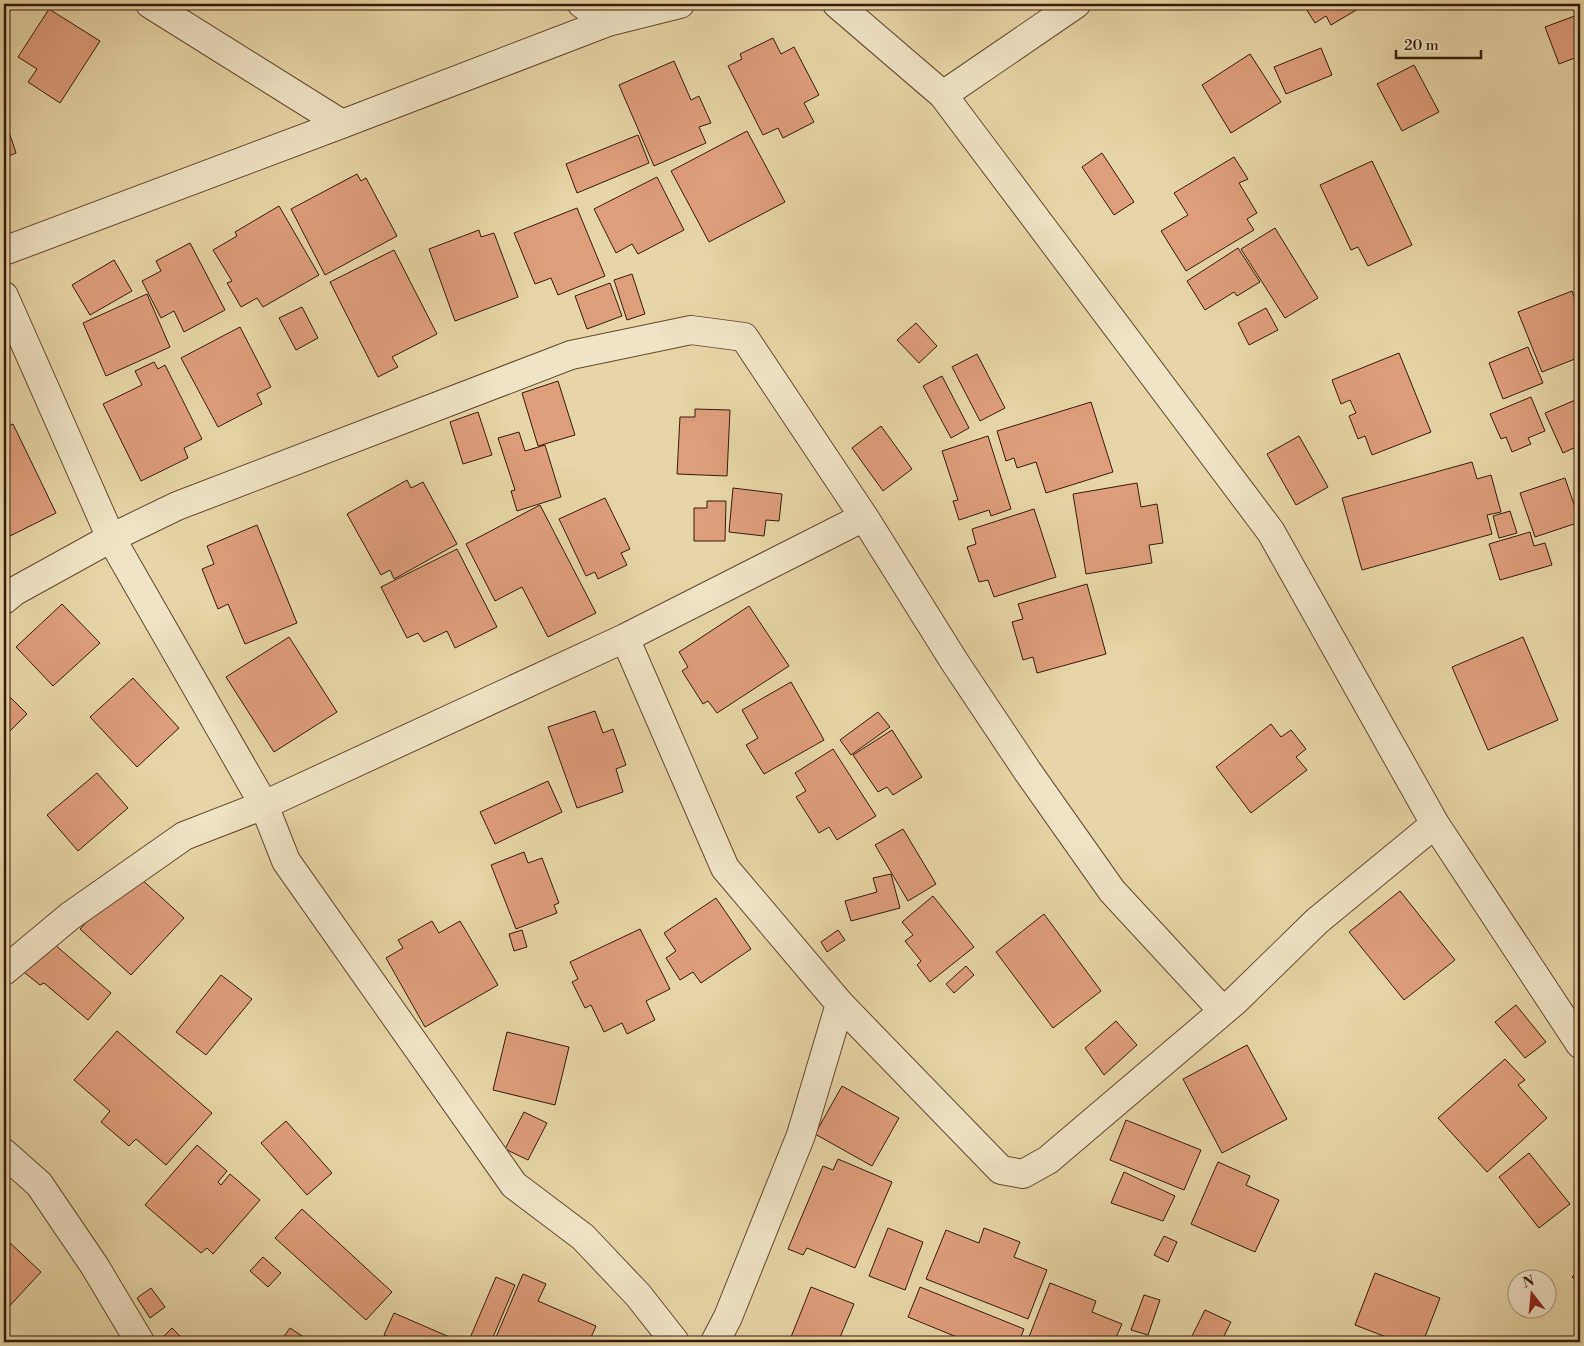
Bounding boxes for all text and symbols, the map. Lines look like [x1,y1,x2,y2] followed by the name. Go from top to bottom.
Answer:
[1396,28,1482,60] scale bar
[1404,36,1439,55] text: 20 m
[1506,1268,1556,1318] north arrow
[1521,1272,1536,1293] text: N

